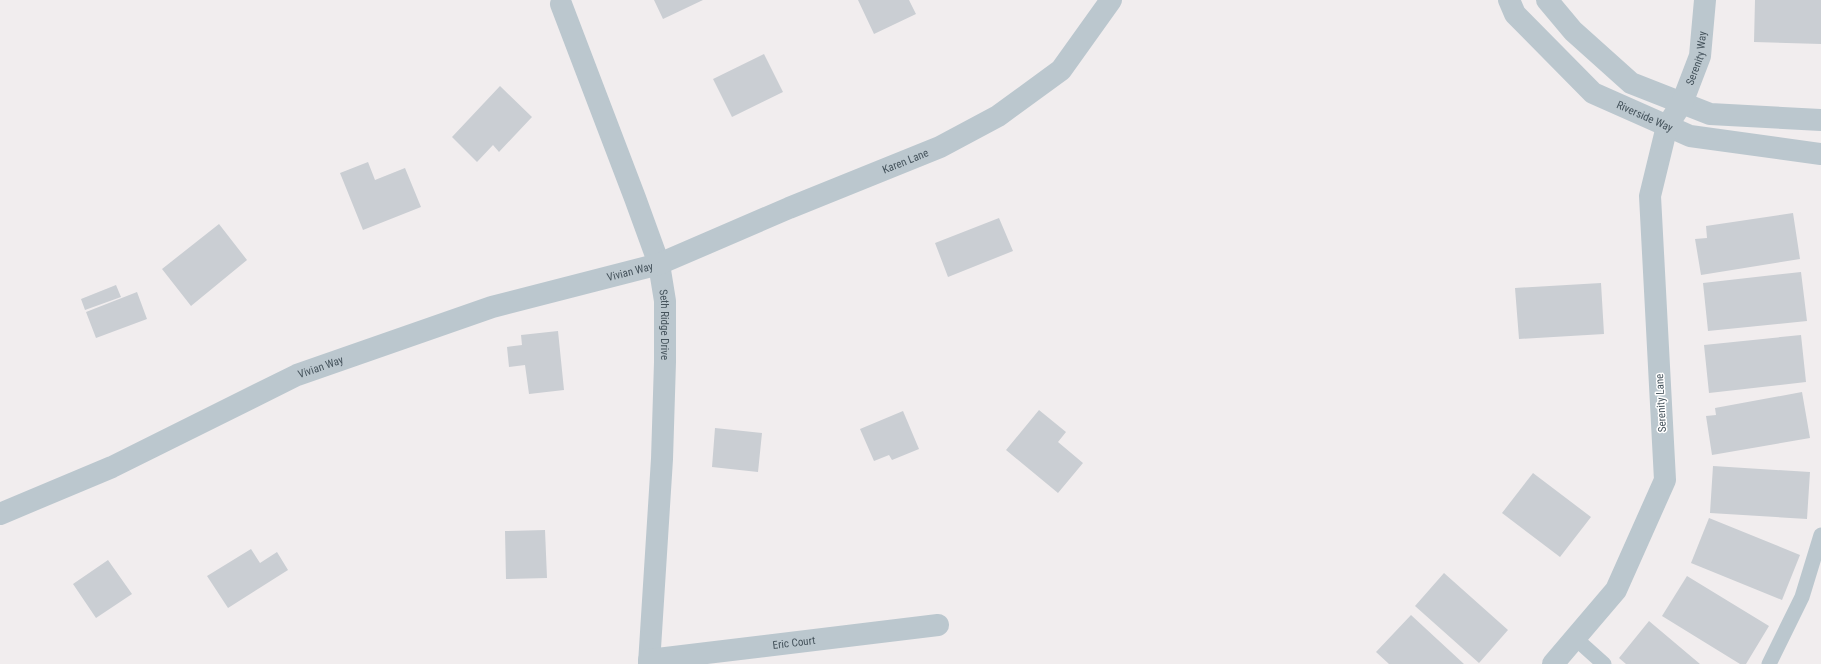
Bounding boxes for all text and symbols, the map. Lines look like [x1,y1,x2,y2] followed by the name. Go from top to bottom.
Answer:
[1683,30,1709,87] street label: Serenity Way
[1615,98,1675,134] street label: Riverside Way
[880,146,930,176] street label: Karen Lane
[605,259,655,284] street label: Vivian Way
[657,288,672,360] street label: Seth Ridge Drive
[296,353,345,381] street label: Vivian Way
[1653,373,1669,433] street label: Serenity Lane
[772,633,816,651] street label: Eric Court

